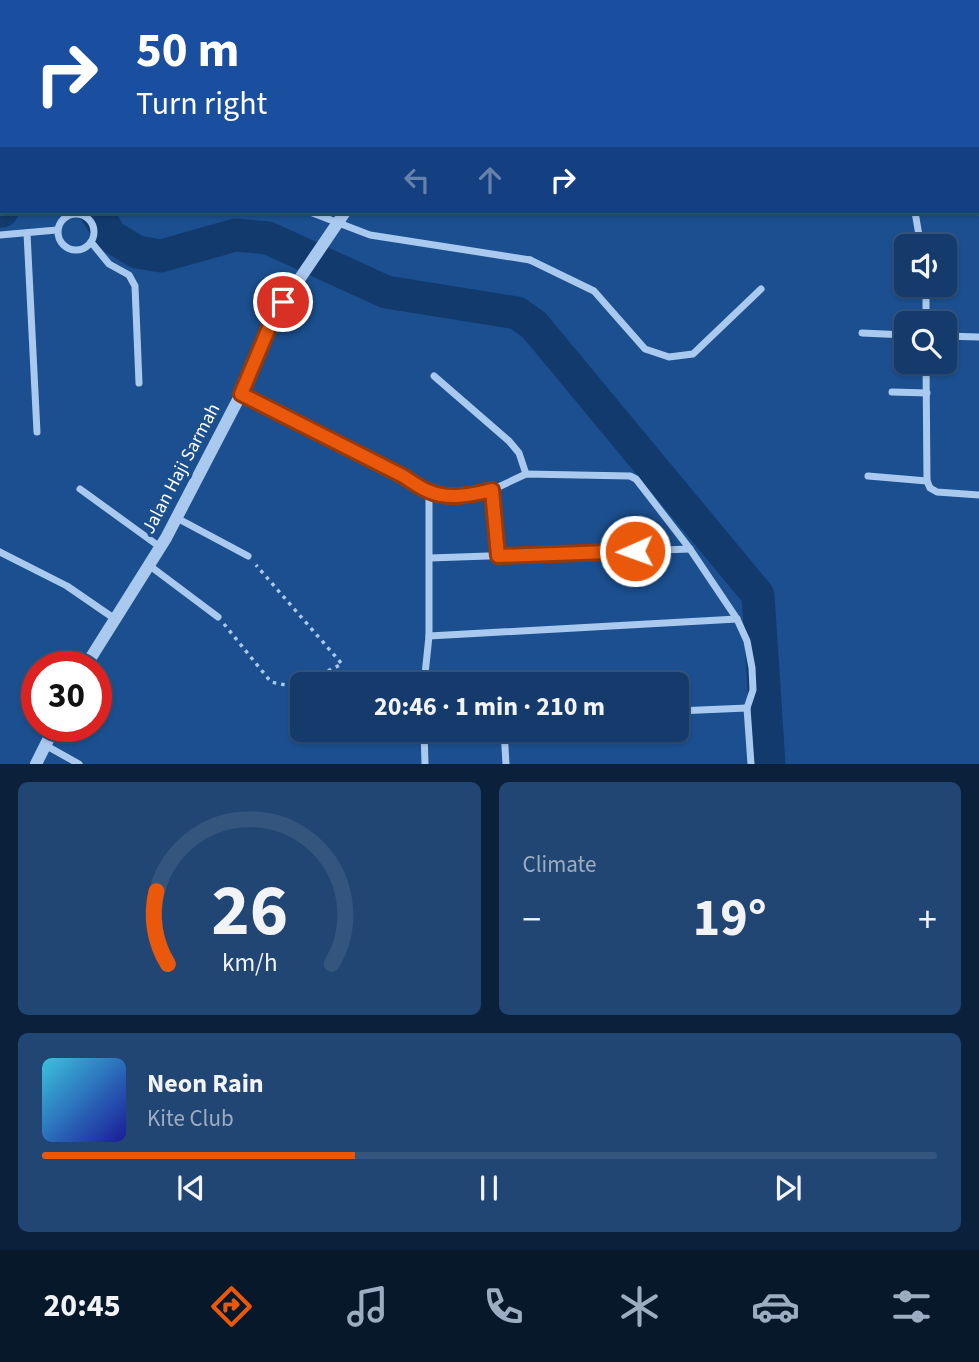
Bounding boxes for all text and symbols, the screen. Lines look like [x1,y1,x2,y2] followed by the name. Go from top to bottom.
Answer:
[136,16,240,86] text: 50 m
[21,28,112,119] icon: right
[136,81,267,127] text: Turn right
[398,161,436,199] icon: left
[471,161,509,199] icon: ahead
[544,161,582,199] icon: right
[894,234,957,374] map controls
[894,234,957,297] button: sound
[253,272,313,332] pin
[264,283,302,321] icon: arrive
[894,311,957,374] button: search
[136,399,227,539] street label: Jalan Haji Sarmah
[598,514,672,588] position arrow
[21,651,112,742] speed limit sign: 30
[374,688,605,725] text: 20:46 · 1 min · 210 m
[523,848,596,881] text: Climate
[211,860,288,964] text: 26
[693,882,767,956] text: 19°
[523,893,541,947] text: −
[918,893,937,947] text: +
[222,945,277,981] text: km/h
[147,1065,264,1102] text: Neon Rain
[147,1102,234,1135] text: Kite Club
[172,1169,210,1207] icon: previous
[470,1169,508,1207] icon: pause
[769,1169,807,1207] icon: next
[207,1282,256,1331] icon: directions
[343,1282,392,1331] icon: music
[479,1282,528,1331] icon: phone
[615,1282,664,1331] icon: climate
[751,1282,800,1331] icon: car
[887,1282,936,1331] icon: filters
[43,1283,121,1329] text: 20:45

